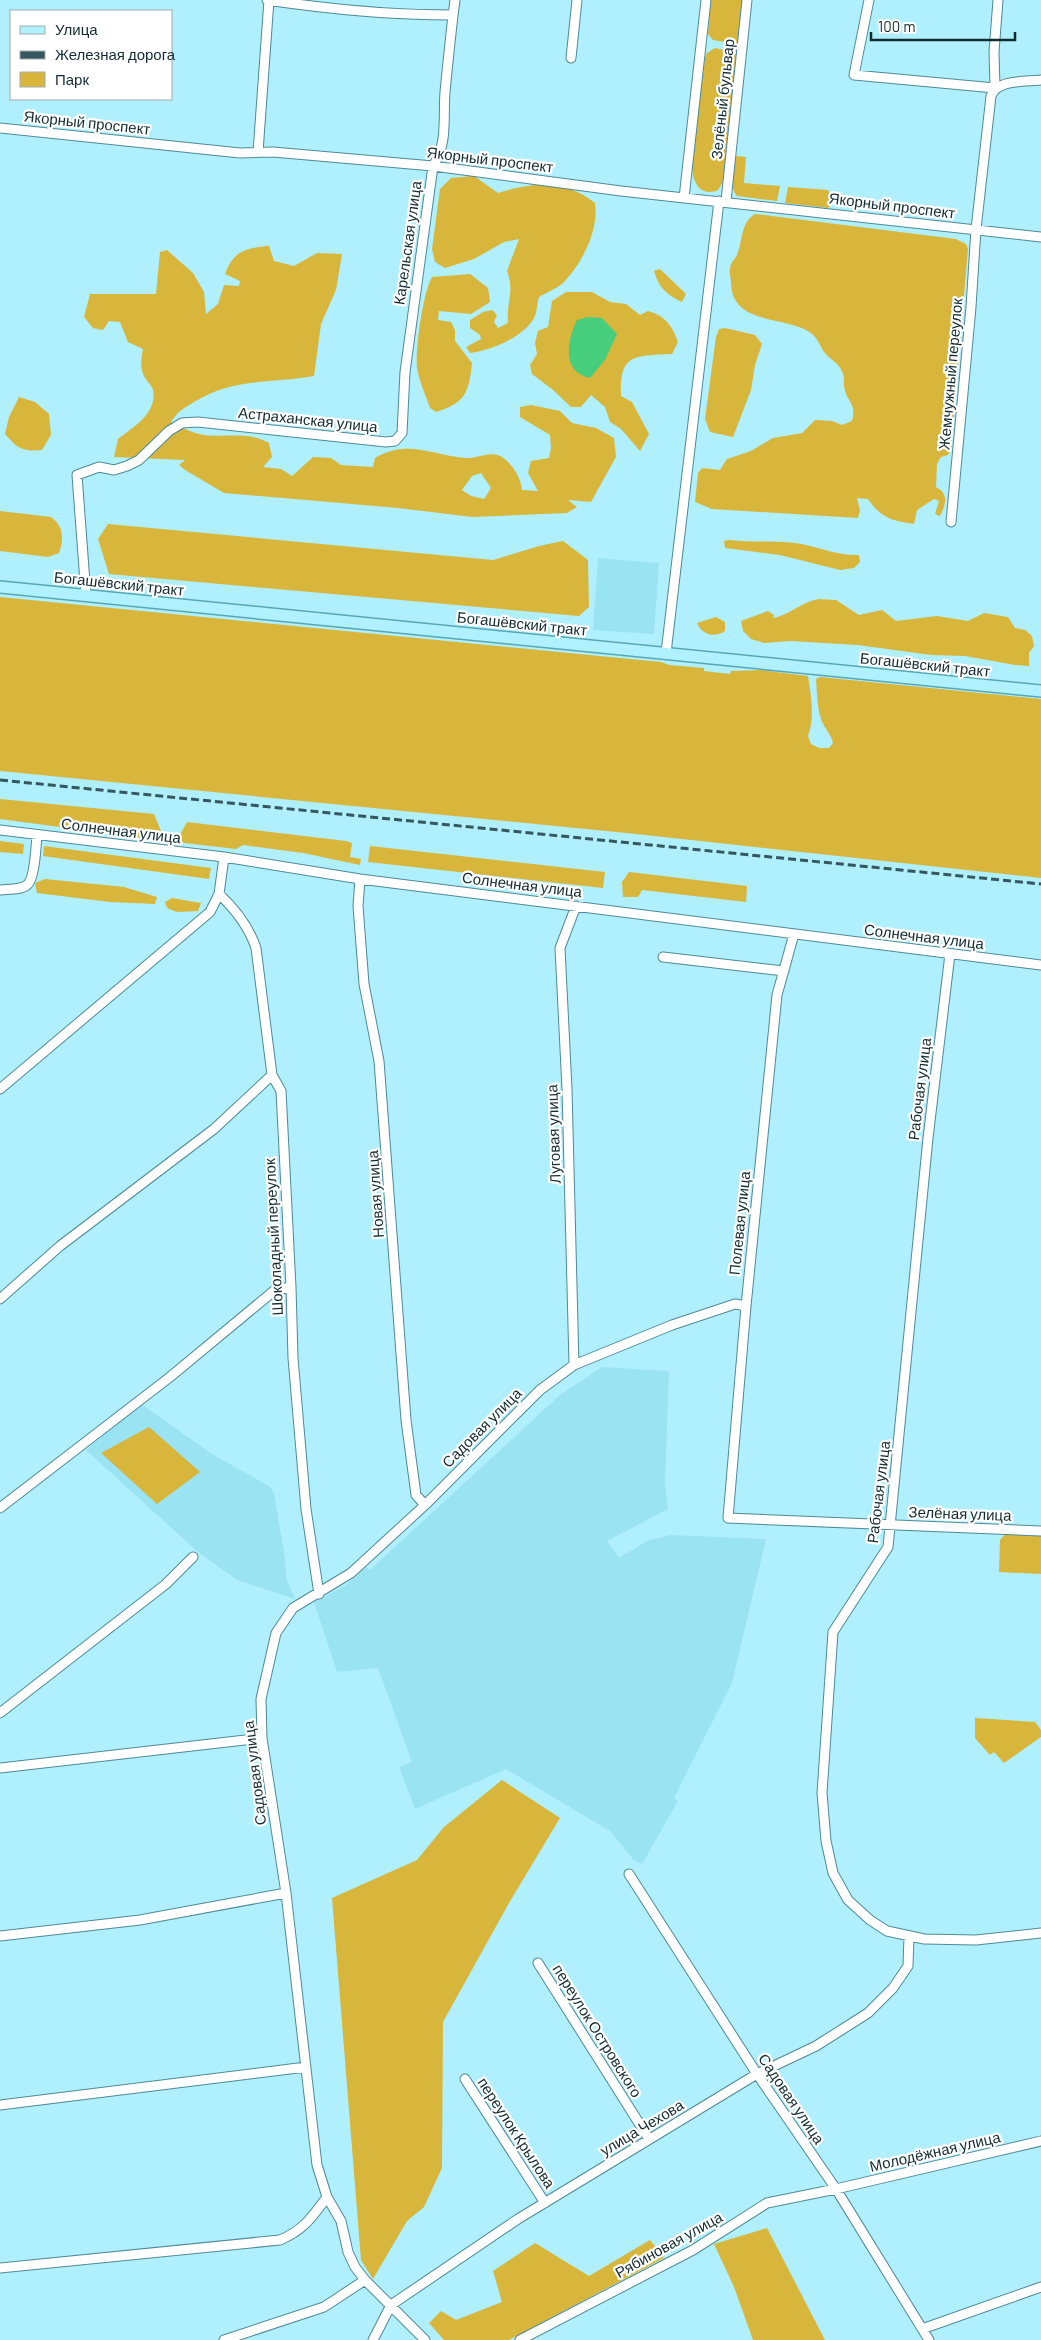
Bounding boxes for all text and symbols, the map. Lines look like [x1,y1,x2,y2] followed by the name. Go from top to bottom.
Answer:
[10,10,172,100] legend
[871,10,1015,42] scale bar
[878,17,916,35] text: 100 m
[55,20,98,38] text: Улица
[707,38,737,160] street label: Зелёный бульвар
[55,45,176,63] text: Железная дорога
[55,70,89,88] text: Парк
[23,106,151,138] street label: Якорный проспект
[426,142,554,176] street label: Якорный проспект
[389,179,425,306] street label: Карельская улица
[828,188,956,222] street label: Якорный проспект
[934,297,966,451] street label: Жемчужный переулок
[237,403,379,435] street label: Астраханская улица
[53,567,185,599] street label: Богашёвский тракт
[456,607,588,639] street label: Богашёвский тракт
[859,648,991,680] street label: Богашёвский тракт
[60,814,183,846] street label: Солнечная улица
[461,868,584,900] street label: Солнечная улица
[863,920,986,952] street label: Солнечная улица
[904,1036,934,1141] street label: Рабочая улица
[542,1083,564,1184] street label: Луговая улица
[363,1149,387,1238] street label: Новая улица
[260,1158,286,1316] street label: Шоколадный переулок
[725,1169,753,1276] street label: Полевая улица
[438,1383,525,1471] street label: Садовая улица
[863,1439,893,1544] street label: Рабочая улица
[908,1502,1012,1524] street label: Зелёная улица
[239,1719,269,1826] street label: Садовая улица
[550,1961,646,2100] street label: переулок Островского
[755,2050,829,2148] street label: Садовая улица
[474,2074,560,2192] street label: переулок Крылова
[597,2095,687,2159] street label: улица Чехова
[868,2127,1003,2175] street label: Молодёжная улица
[612,2207,726,2281] street label: Рябиновая улица

